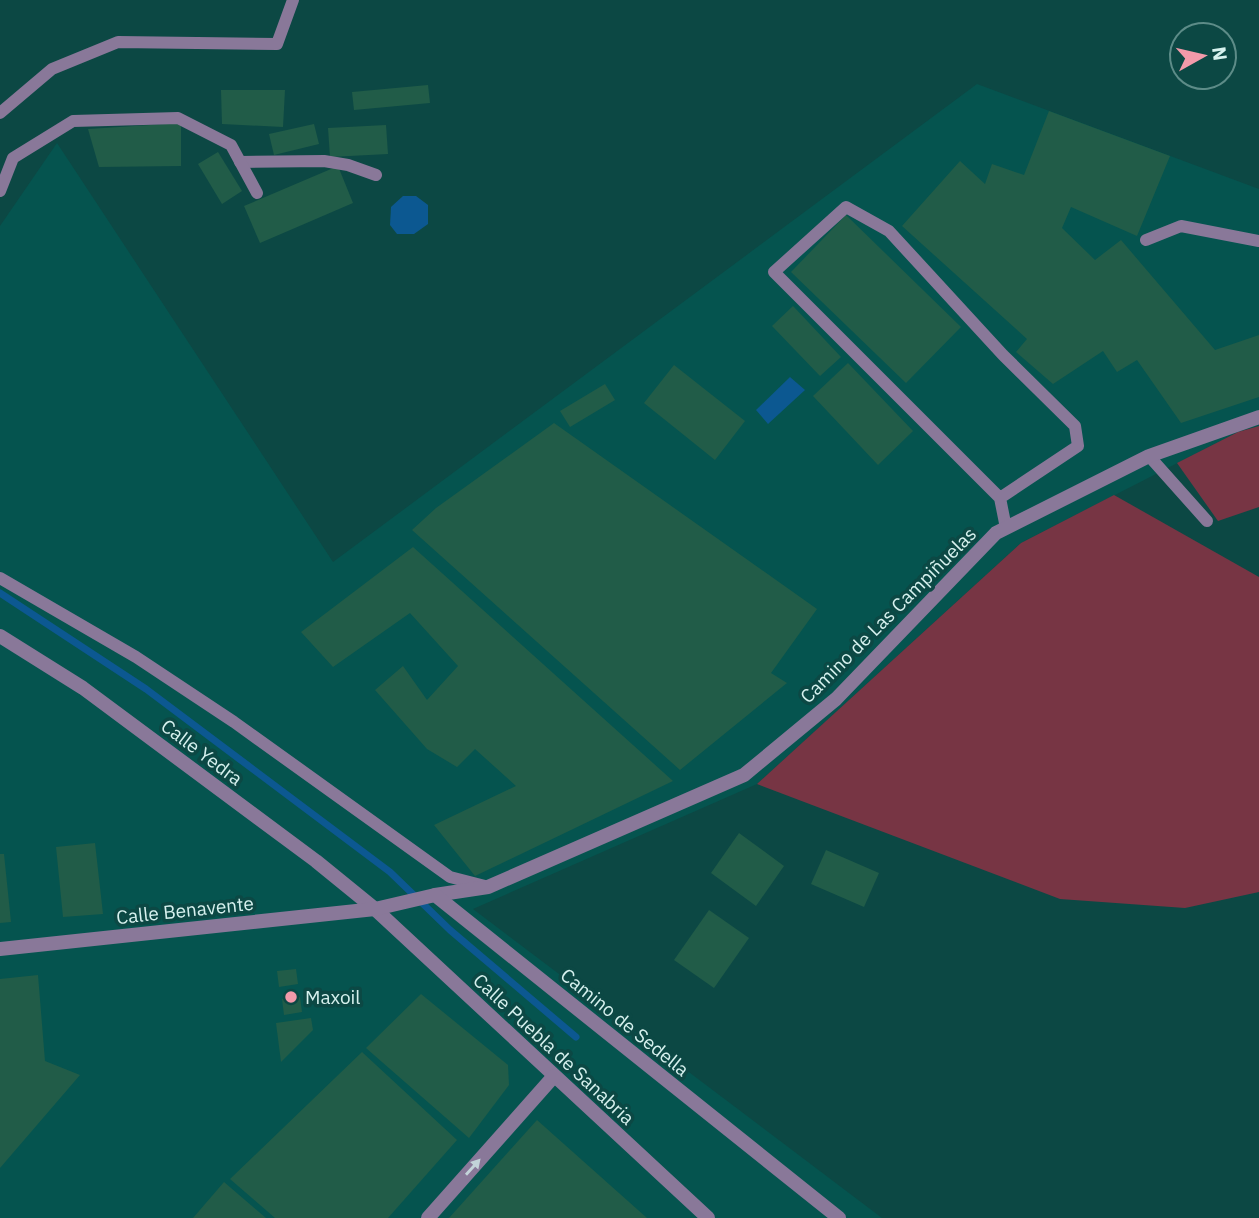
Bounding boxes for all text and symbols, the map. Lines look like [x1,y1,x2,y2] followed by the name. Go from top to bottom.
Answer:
[1168,21,1238,91] north arrow
[1207,45,1233,62] text: N
[795,522,981,708] street label: Camino de Las Campiñuelas
[156,714,248,790] street label: Calle Yedra
[115,891,255,929] street label: Calle Benavente
[556,963,694,1081] street label: Camino de Sedella
[468,968,640,1130] street label: Calle Puebla de Sanabria
[305,985,361,1009] place label: Maxoil
[283,989,299,1005] marker: Maxoil
[465,1158,481,1176] one-way arrow

